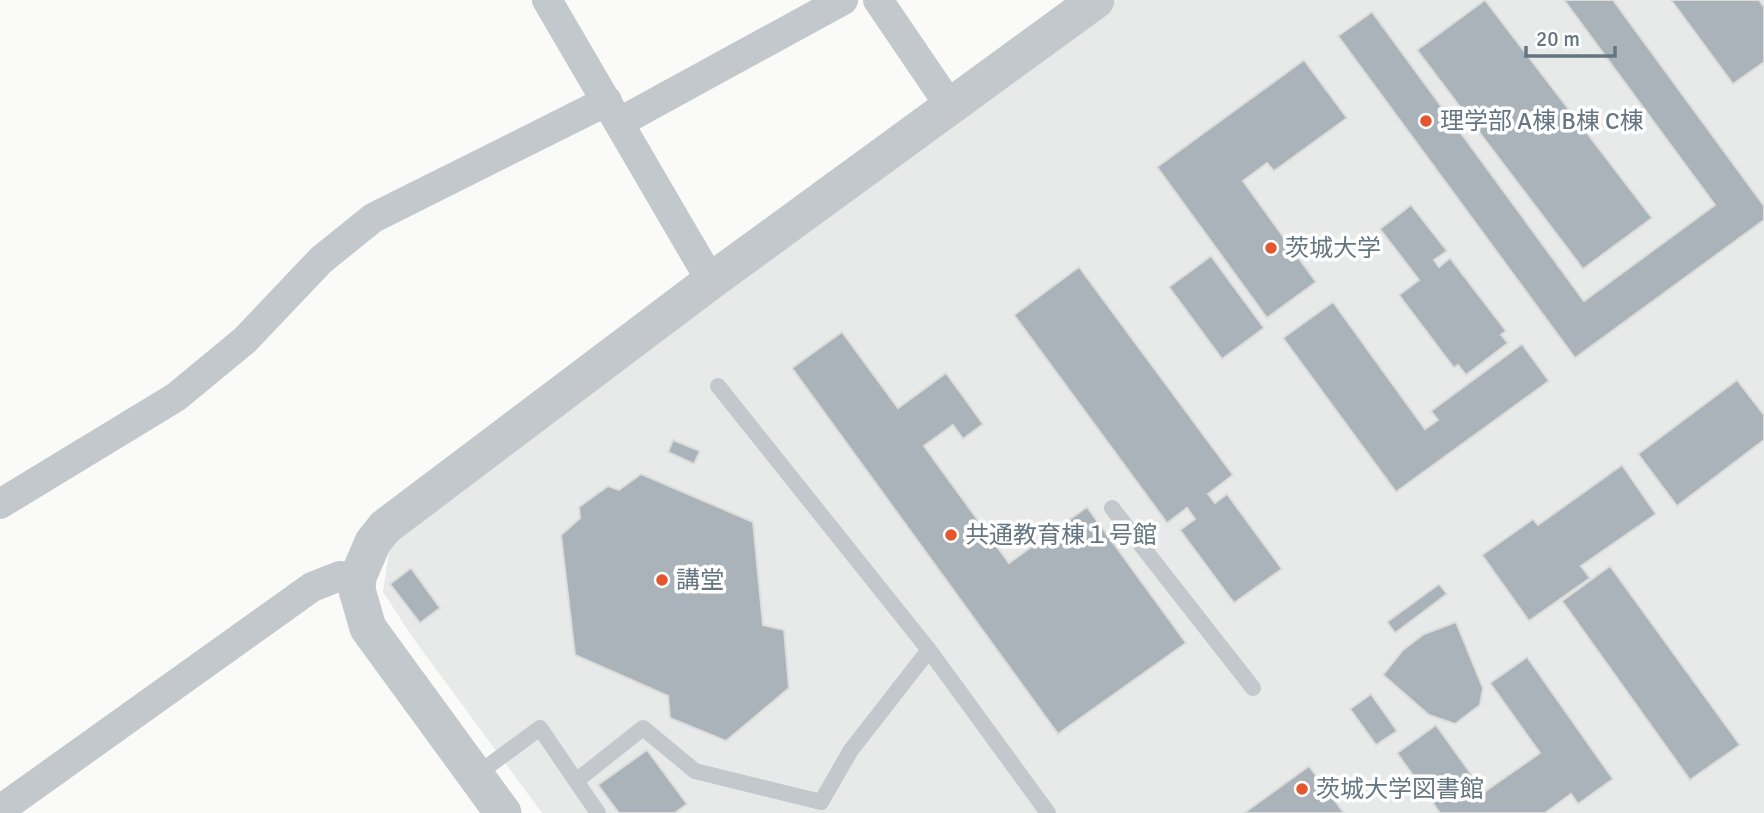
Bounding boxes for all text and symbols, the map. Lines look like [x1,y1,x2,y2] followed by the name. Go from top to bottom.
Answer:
[1526,14,1615,58] scale bar
[1536,26,1580,52] text: 20 m
[1440,106,1644,136] place label: 理学部 A棟 B棟 C棟
[1418,113,1434,129] marker: 理学部 A棟 B棟 C棟
[1285,233,1381,263] place label: 茨城大学
[1263,240,1279,256] marker: 茨城大学
[965,520,1157,550] place label: 共通教育棟１号館
[943,527,959,543] marker: 共通教育棟１号館
[676,565,724,595] place label: 講堂
[654,572,670,588] marker: 講堂
[1316,774,1484,804] place label: 茨城大学図書館
[1294,781,1310,797] marker: 茨城大学図書館

